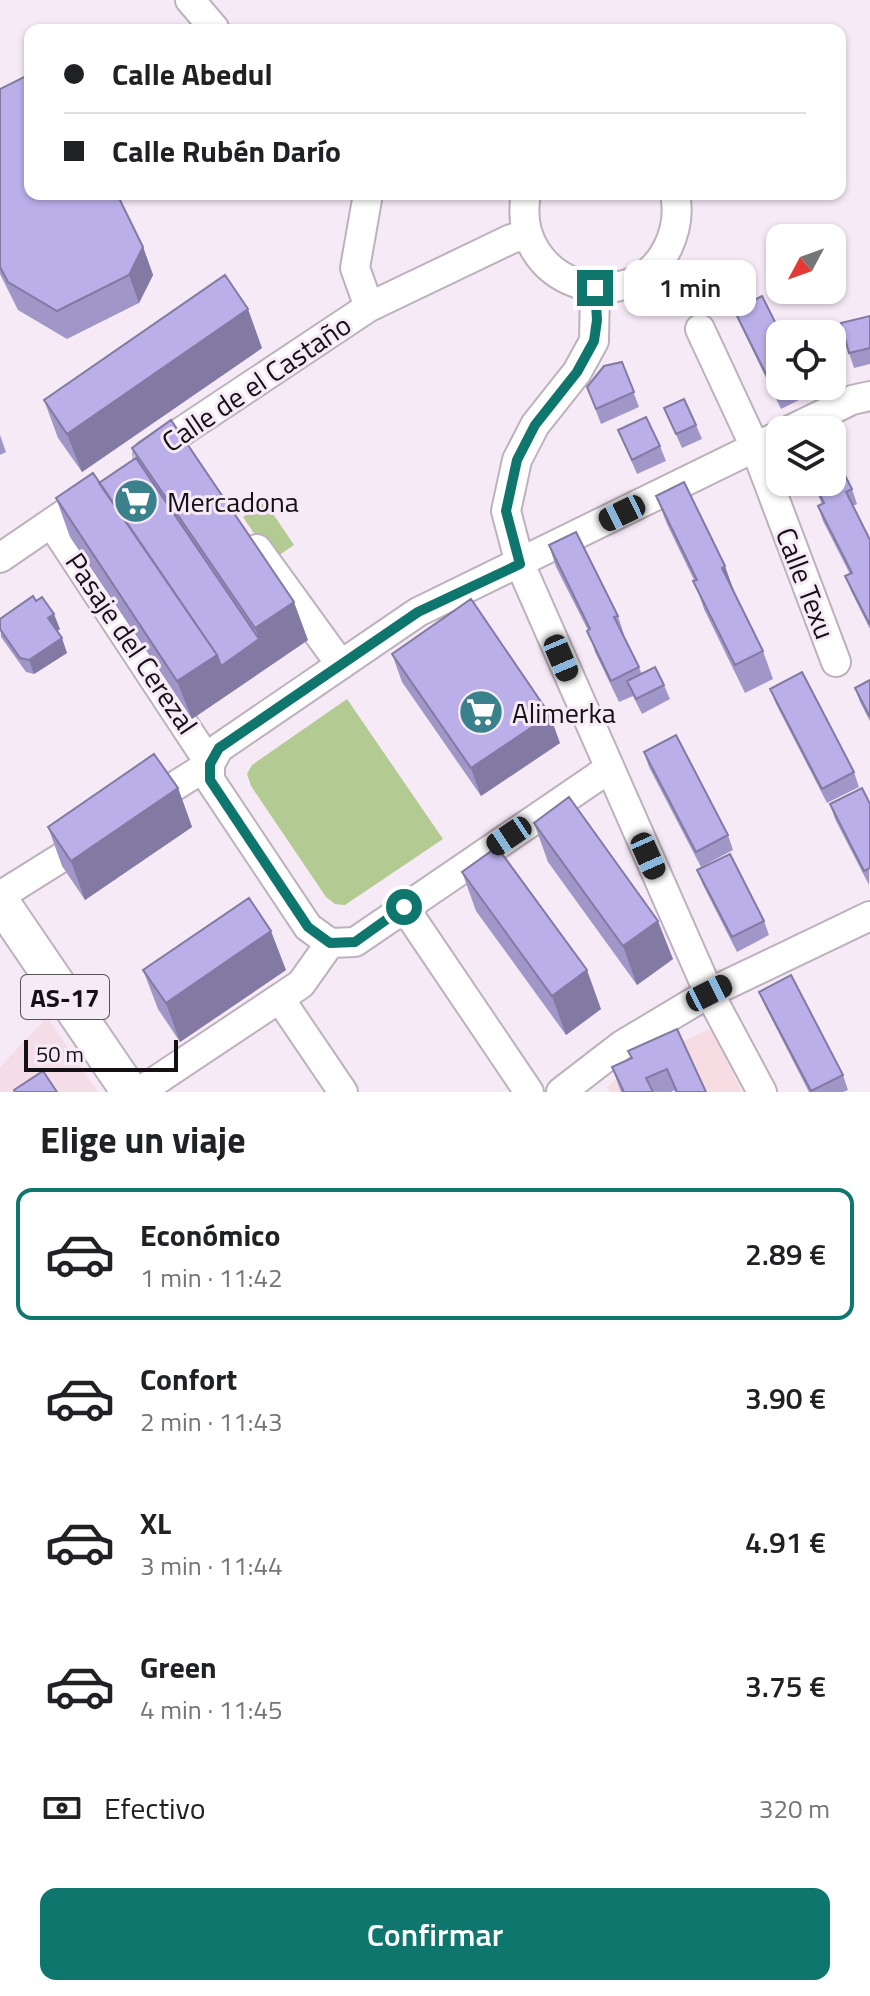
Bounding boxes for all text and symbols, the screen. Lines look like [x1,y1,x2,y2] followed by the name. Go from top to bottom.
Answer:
[112,51,273,97] text: Calle Abedul
[112,128,341,174] text: Calle Rubén Darío
[766,224,846,304] north arrow
[766,224,846,496] map controls
[623,260,755,316] callout: 1 min
[659,268,721,307] text: 1 min
[577,270,613,306] route end
[153,304,359,462] street label: Calle de el Castaño
[766,320,846,400] button: locate
[766,416,846,496] button: layers
[112,477,160,525] supermarket icon: Mercadona
[167,480,299,523] place label: Mercadona
[595,492,649,534] car
[765,521,847,645] street label: Calle Texu
[55,543,209,743] street label: Pasaje del Cerezal
[541,631,581,685] car
[457,688,505,736] supermarket icon: Alimerka
[512,691,616,734] place label: Alimerka
[482,813,536,859] car
[627,829,669,883] car
[386,889,422,925] route start
[682,971,736,1015] car
[21,975,109,1019] road number: AS-17
[24,1036,178,1072] scale bar
[36,1037,84,1071] text: 50 m
[40,1112,246,1167] text: Elige un viaje
[140,1212,280,1258] text: Económico
[44,1218,116,1290] icon: car
[745,1231,826,1277] text: 2.89 €
[140,1258,283,1297] text: 1 min · 11:42
[140,1356,237,1402] text: Confort
[44,1362,116,1434] icon: car
[745,1375,826,1421] text: 3.90 €
[140,1402,283,1441] text: 2 min · 11:43
[140,1500,171,1546] text: XL
[44,1506,116,1578] icon: car
[745,1519,826,1565] text: 4.91 €
[140,1546,283,1585] text: 3 min · 11:44
[140,1644,217,1690] text: Green
[44,1650,116,1722] icon: car
[745,1663,826,1709] text: 3.75 €
[140,1690,283,1729] text: 4 min · 11:45
[104,1785,206,1831] text: Efectivo
[40,1786,84,1830] icon: cash
[759,1789,830,1828] text: 320 m
[40,1888,830,1980] button: Confirmar

